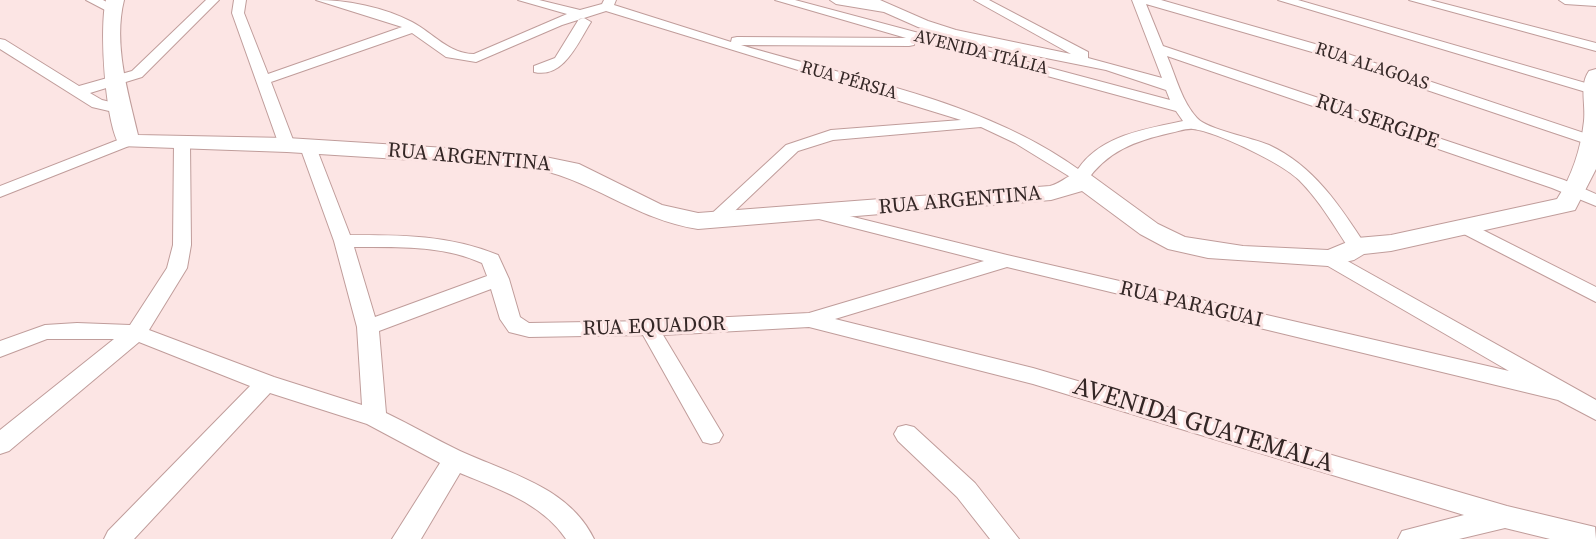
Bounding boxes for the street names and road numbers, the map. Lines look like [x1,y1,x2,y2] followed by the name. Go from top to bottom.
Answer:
[912,26,1050,80] street label: AVENIDA ITÁLIA
[1312,38,1432,96] street label: RUA ALAGOAS
[798,57,900,105] street label: RUA PÉRSIA
[1312,89,1442,155] street label: RUA SERGIPE
[386,138,552,178] street label: RUA ARGENTINA
[877,181,1043,221] street label: RUA ARGENTINA
[1117,276,1265,334] street label: RUA PARAGUAI
[582,312,726,342] street label: RUA EQUADOR
[1069,372,1337,480] street label: AVENIDA GUATEMALA

